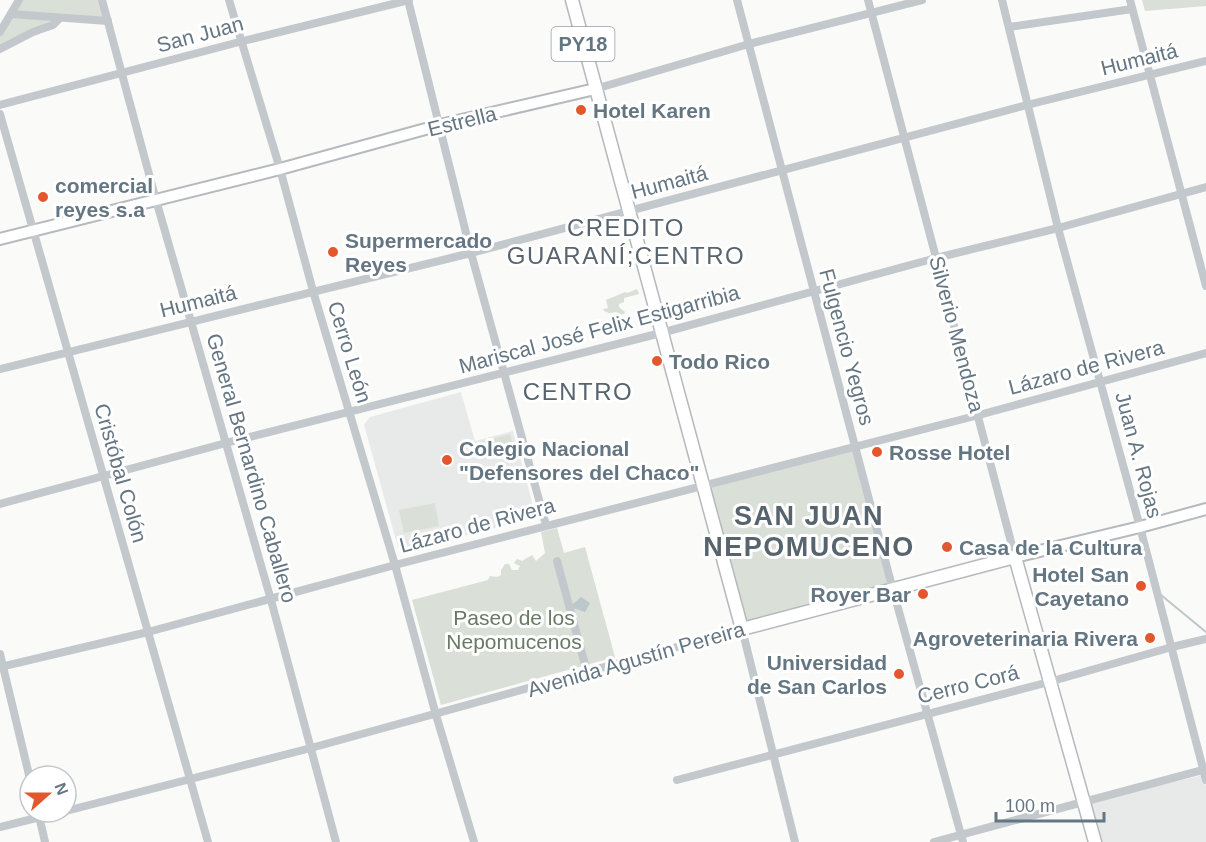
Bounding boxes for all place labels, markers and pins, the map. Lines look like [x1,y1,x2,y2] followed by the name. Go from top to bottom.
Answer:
[593,99,711,122] place label: Hotel Karen
[574,103,588,117] marker: Hotel Karen
[55,174,153,221] place label: comercial reyes s.a
[36,190,50,204] marker: comercial reyes s.a
[345,229,492,276] place label: Supermercado Reyes
[326,245,340,259] marker: Supermercado Reyes
[669,350,770,373] place label: Todo Rico
[650,354,664,368] marker: Todo Rico
[459,437,700,484] place label: Colegio Nacional "Defensores del Chaco"
[889,441,1010,464] place label: Rosse Hotel
[870,445,884,459] marker: Rosse Hotel
[440,453,454,467] marker: Colegio Nacional "Defensores del Chaco"
[959,536,1143,559] place label: Casa de la Cultura
[940,540,954,554] marker: Casa de la Cultura
[1032,563,1129,610] place label: Hotel San Cayetano
[1134,579,1148,593] marker: Hotel San Cayetano
[811,583,911,606] place label: Royer Bar
[916,587,930,601] marker: Royer Bar
[913,627,1138,650] place label: Agroveterinaria Rivera
[1143,631,1157,645] marker: Agroveterinaria Rivera
[747,651,887,698] place label: Universidad de San Carlos
[892,667,906,681] marker: Universidad de San Carlos

